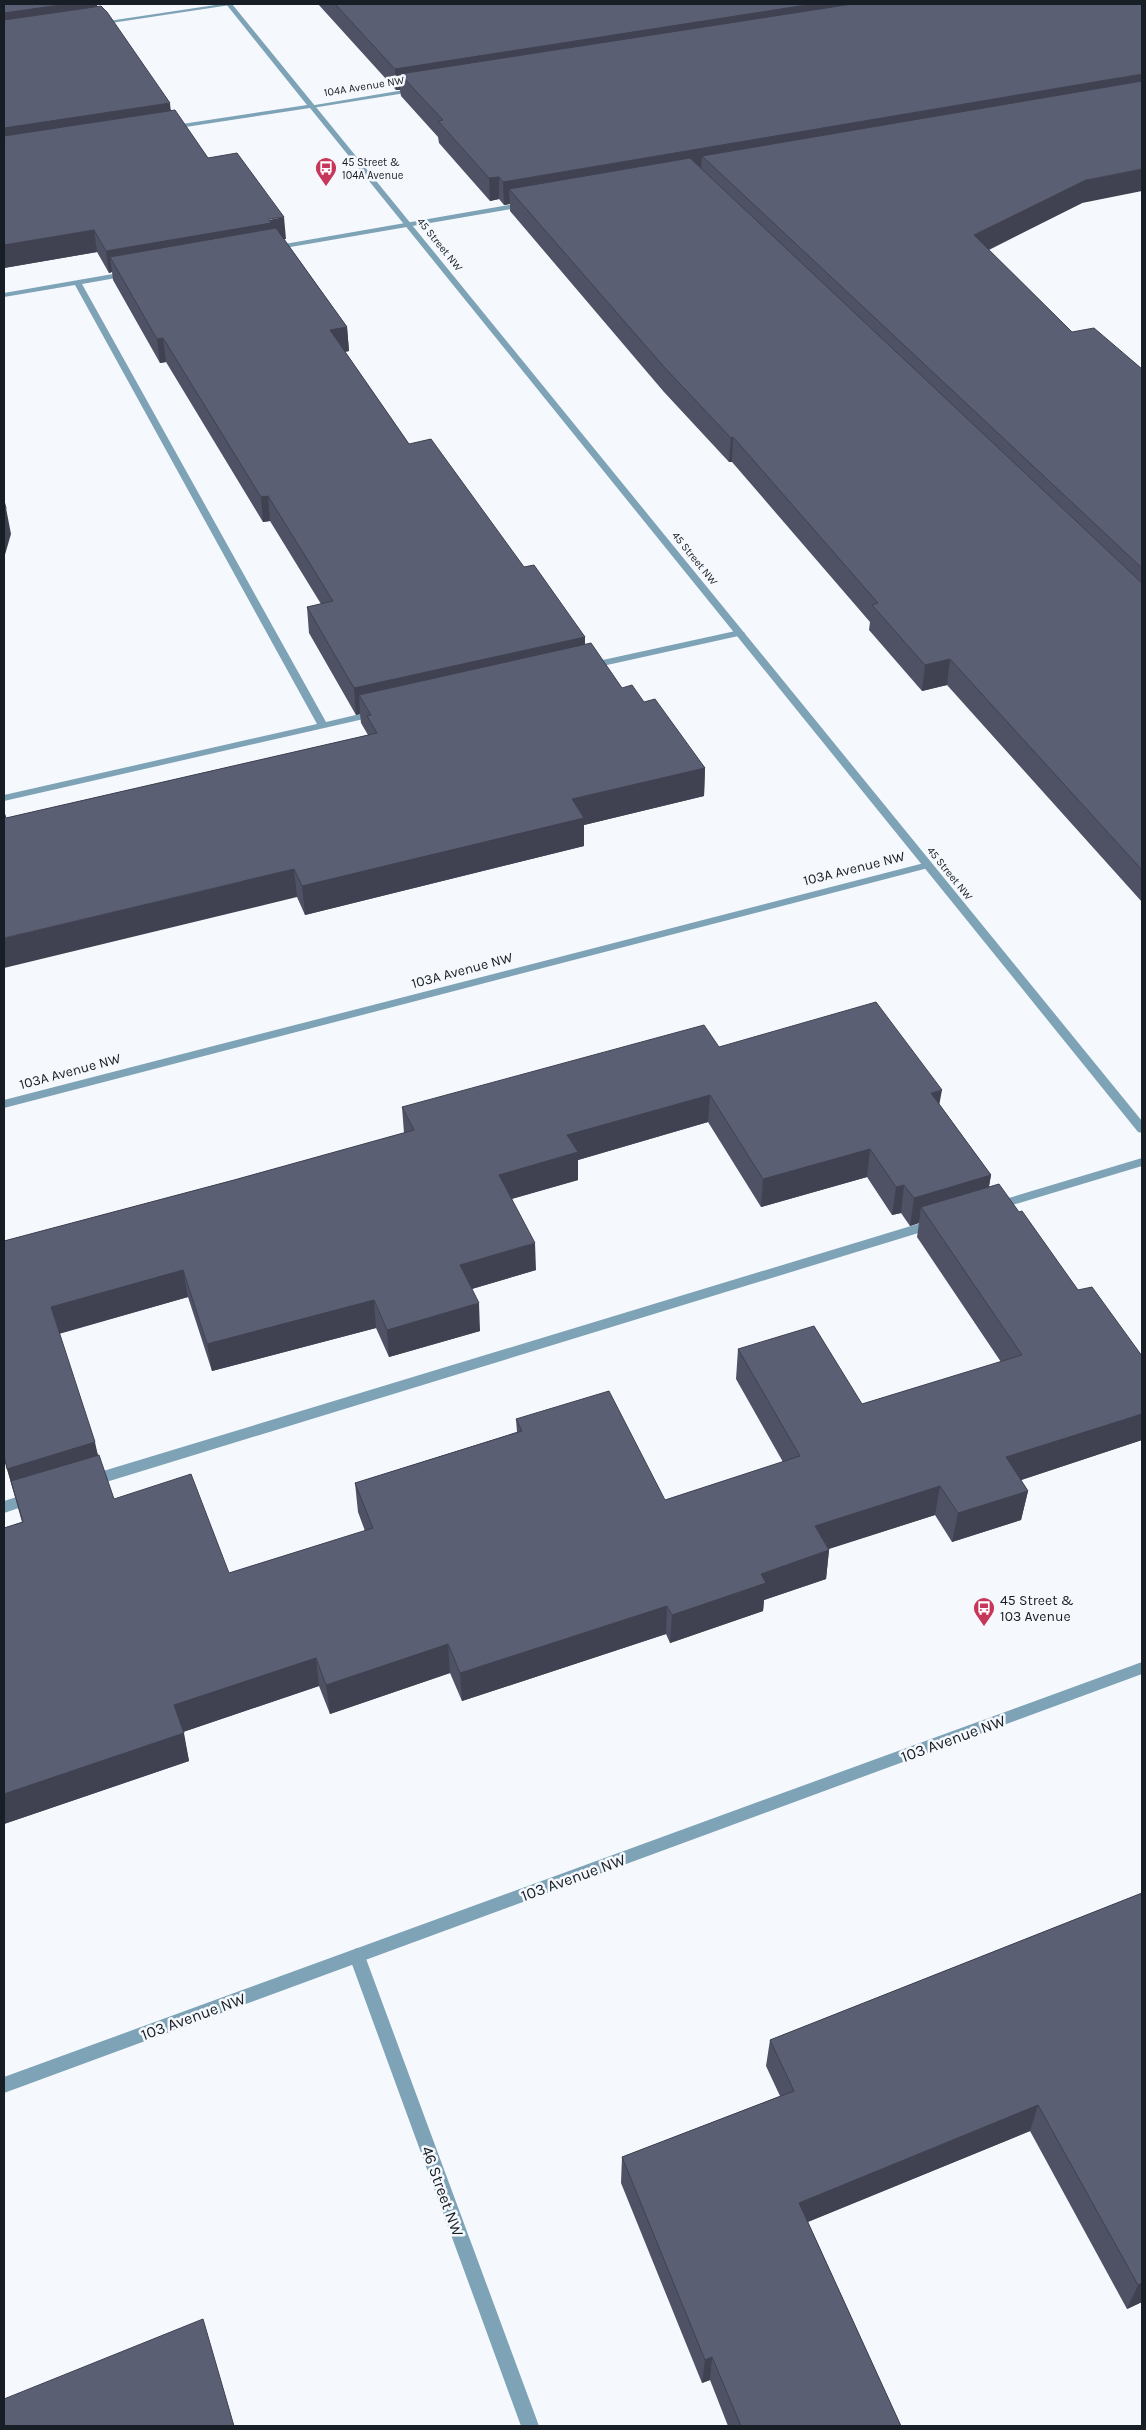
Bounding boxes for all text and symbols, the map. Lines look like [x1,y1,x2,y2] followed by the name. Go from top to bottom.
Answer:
[323,74,405,99] street label: 104A Avenue NW
[314,156,338,187] bus stop icon: 45 Street & 104A Avenue
[342,156,404,182] place label: 45 Street & 104A Avenue
[414,215,465,274] street label: 45 Street NW
[669,529,720,588] street label: 45 Street NW
[924,844,975,903] street label: 45 Street NW
[802,848,907,889] street label: 103A Avenue NW
[410,949,515,992] street label: 103A Avenue NW
[18,1050,123,1093] street label: 103A Avenue NW
[1000,1592,1074,1625] place label: 45 Street & 103 Avenue
[972,1596,996,1627] bus stop icon: 45 Street & 103 Avenue
[898,1711,1009,1766] street label: 103 Avenue NW
[518,1850,629,1905] street label: 103 Avenue NW
[138,1989,249,2044] street label: 103 Avenue NW
[417,2143,468,2240] street label: 46 Street NW

